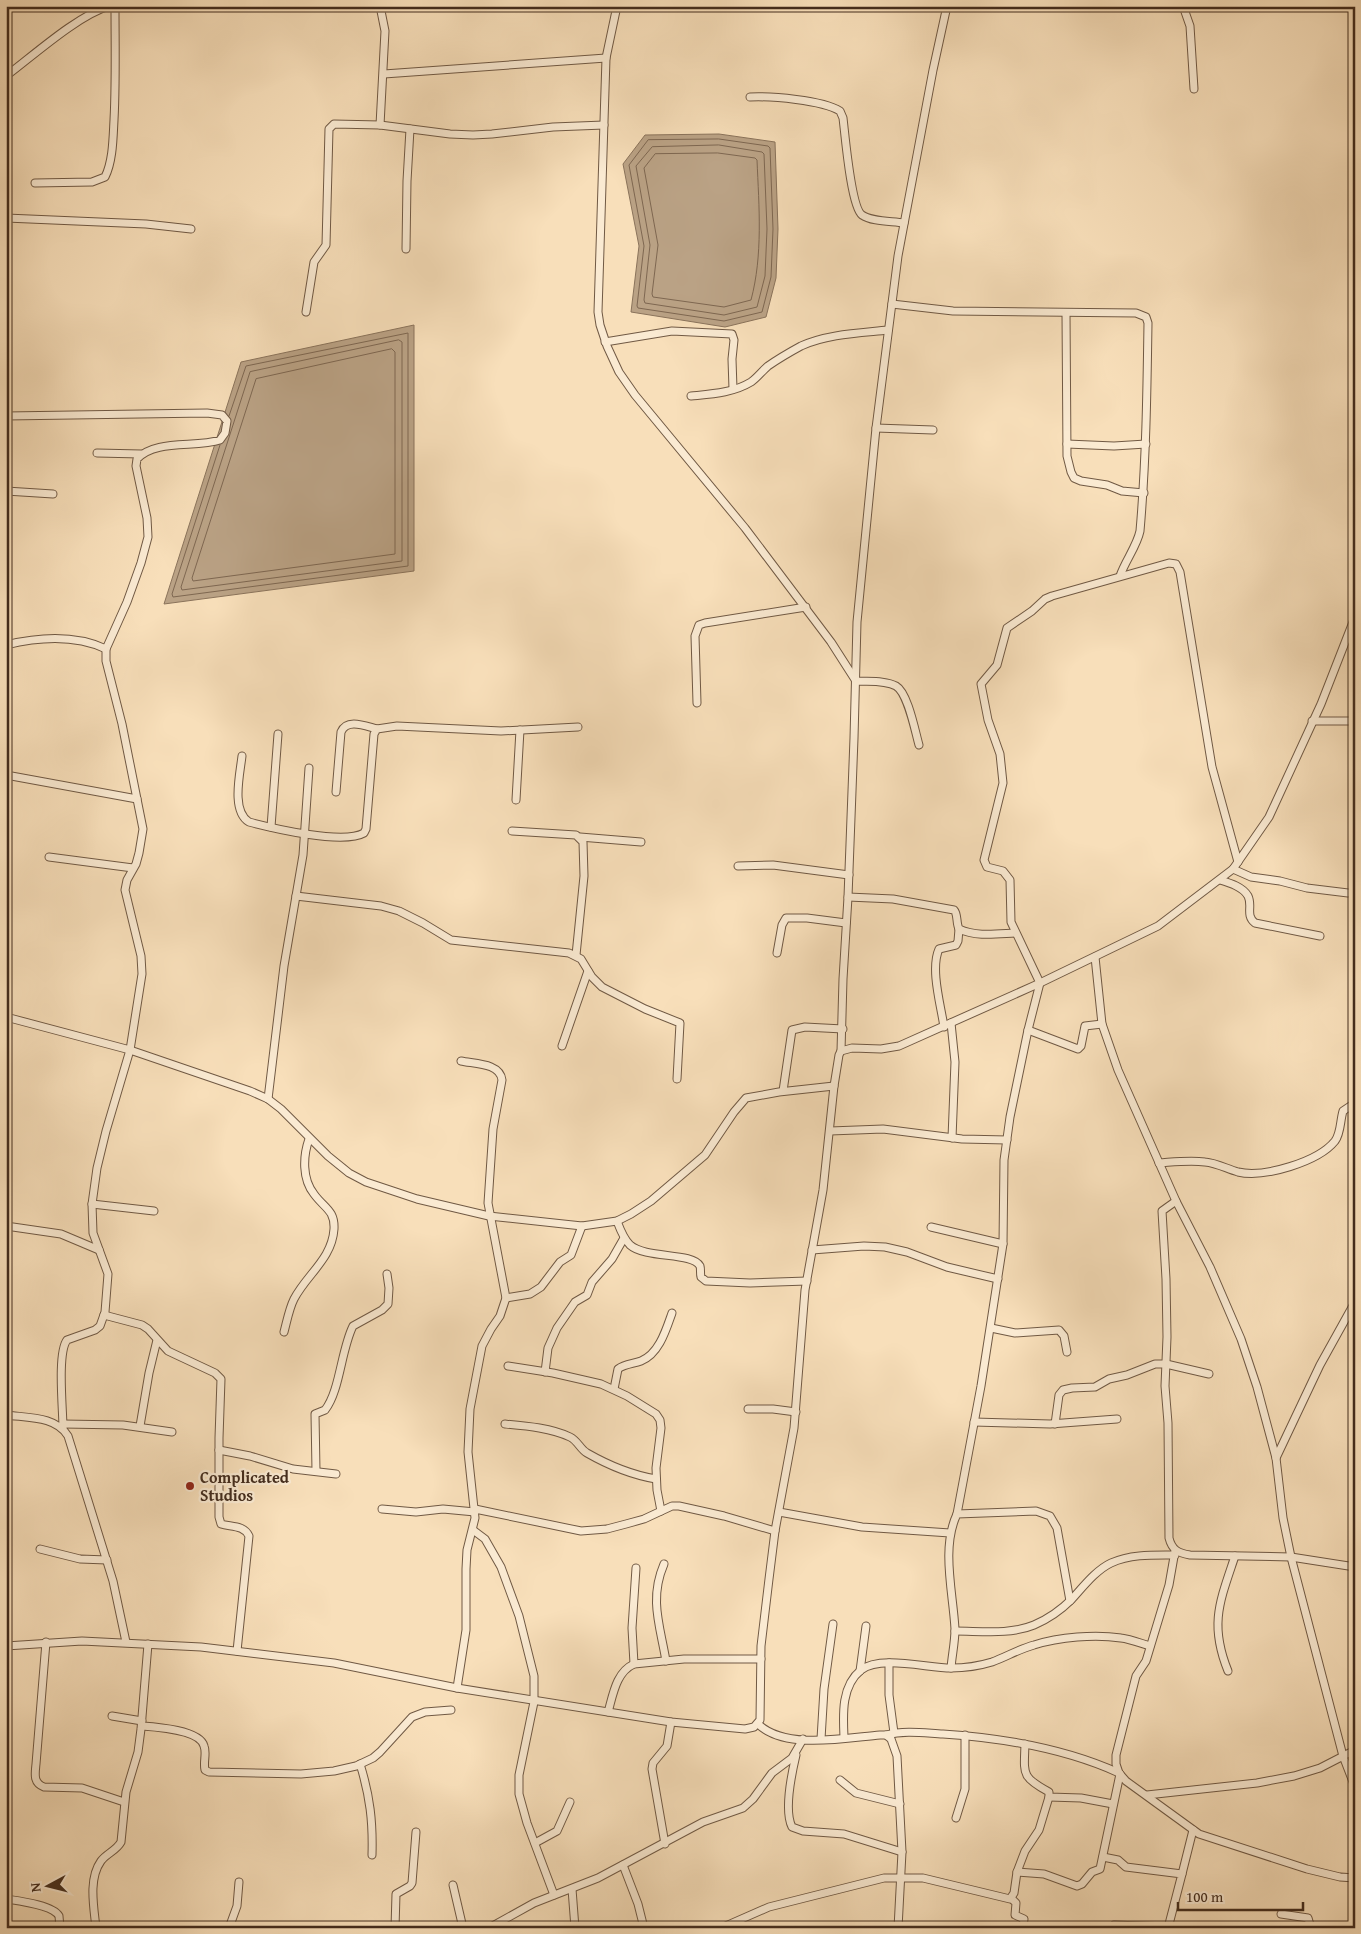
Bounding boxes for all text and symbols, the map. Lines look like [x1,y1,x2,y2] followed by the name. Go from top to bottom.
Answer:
[200,1465,290,1507] place label: Complicated Studios
[184,1480,196,1492] marker: Complicated Studios
[22,1862,72,1912] north arrow
[1178,1879,1304,1911] scale bar
[25,1881,46,1893] text: N
[1186,1886,1224,1907] text: 100 m

